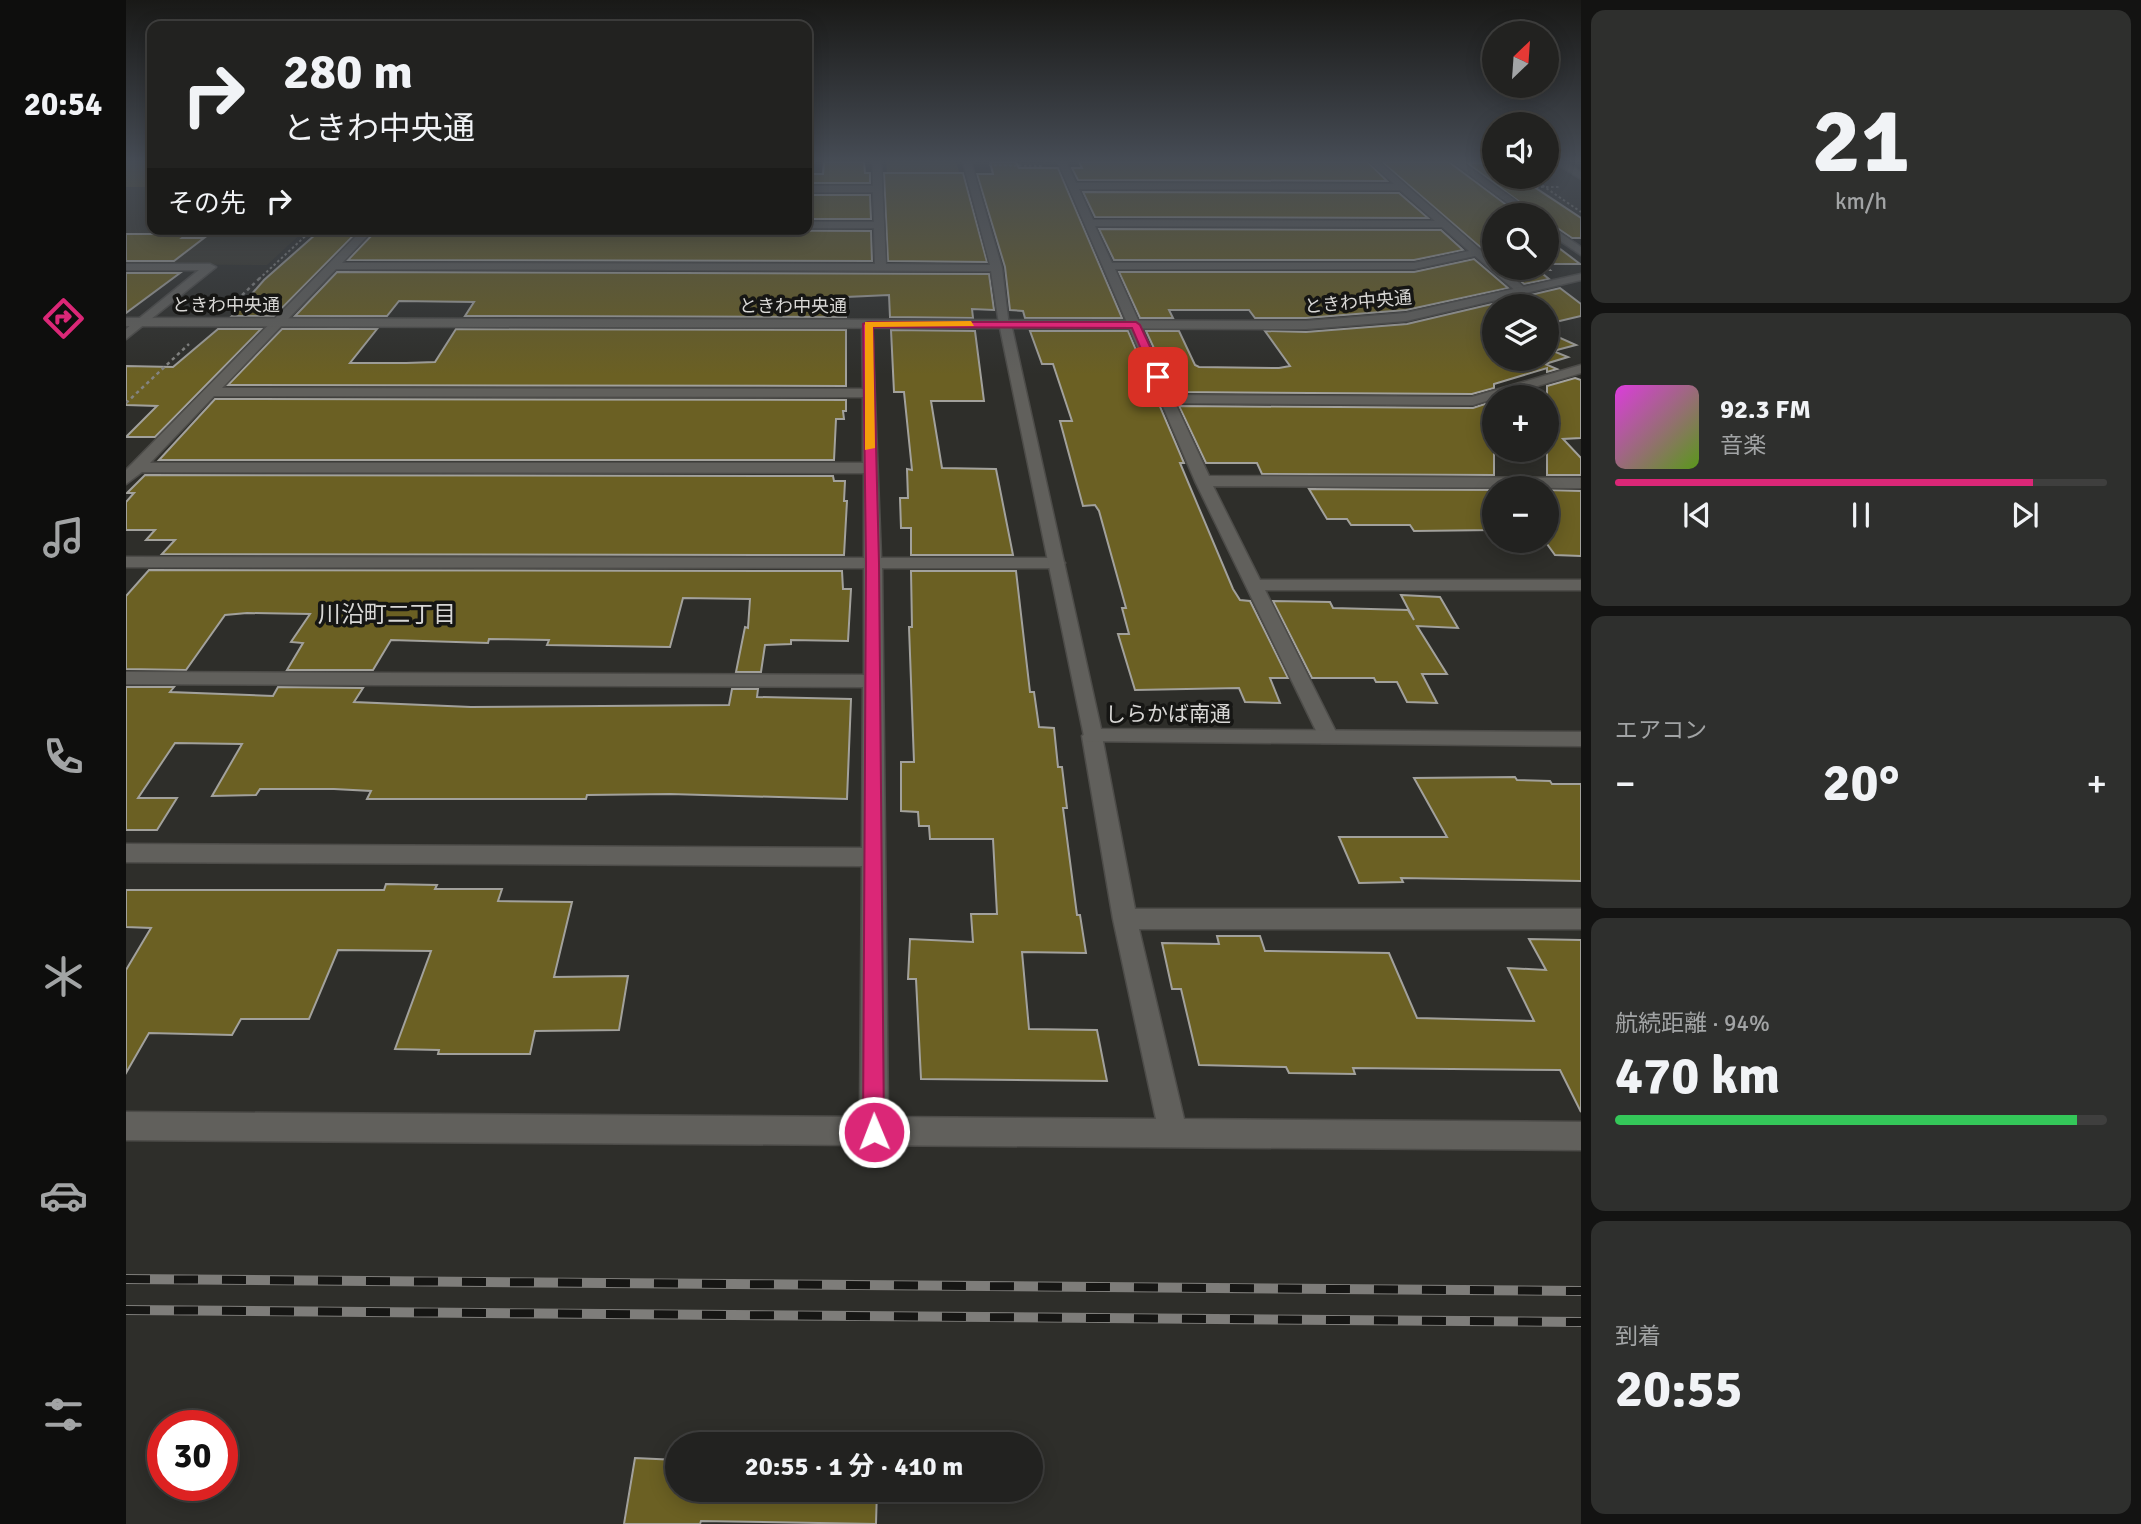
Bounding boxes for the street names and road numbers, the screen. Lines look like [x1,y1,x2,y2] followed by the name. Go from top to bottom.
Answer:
[1303,286,1413,318] street label: ときわ中央通
[172,294,280,316] street label: ときわ中央通
[739,295,847,317] street label: ときわ中央通
[1105,701,1231,727] street label: しらかば南通

